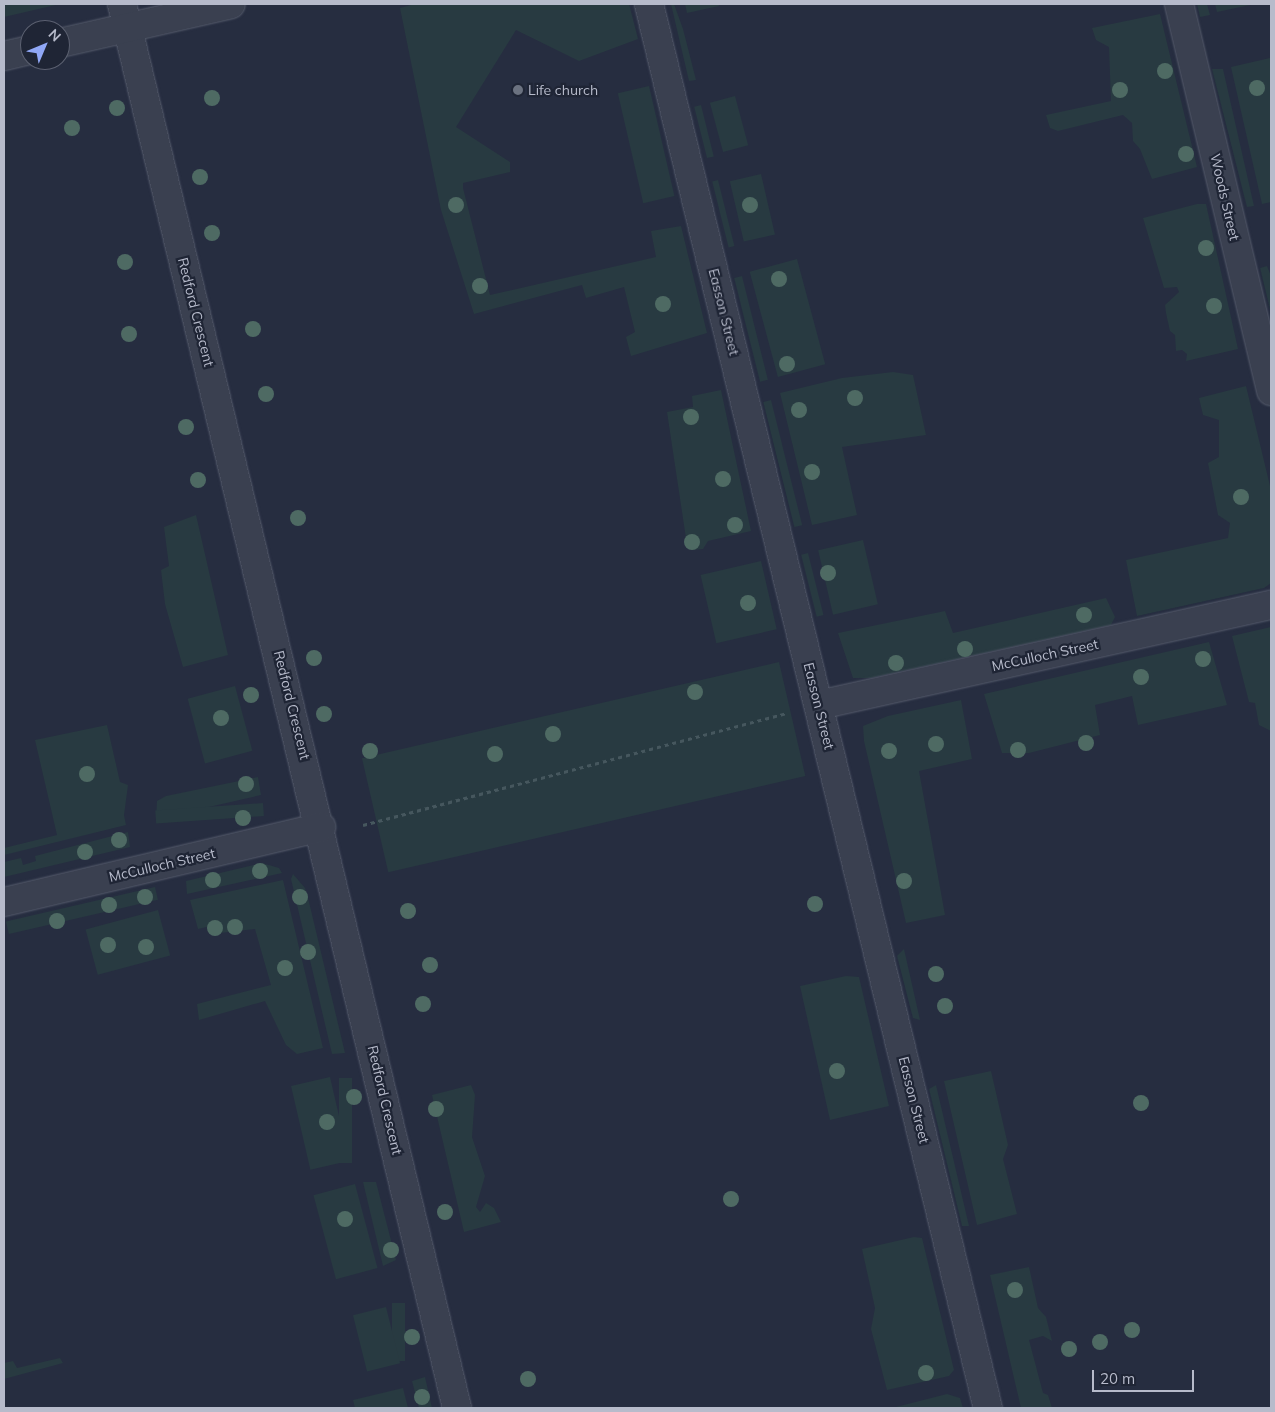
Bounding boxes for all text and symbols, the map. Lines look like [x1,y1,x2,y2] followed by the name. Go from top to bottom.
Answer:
[20,20,70,70] north arrow
[45,25,65,45] text: N
[528,82,598,98] place label: Life church
[512,84,524,96] marker: Life church
[1207,152,1243,242] street label: Woods Street
[174,256,218,368] street label: Redford Crescent
[705,267,743,357] street label: Easson Street
[990,635,1100,675] street label: McCulloch Street
[270,649,314,761] street label: Redford Crescent
[800,661,838,751] street label: Easson Street
[107,845,217,885] street label: McCulloch Street
[364,1044,406,1156] street label: Redford Crescent
[895,1055,933,1145] street label: Easson Street
[1095,1360,1198,1392] scale bar
[1100,1369,1135,1388] text: 20 m

